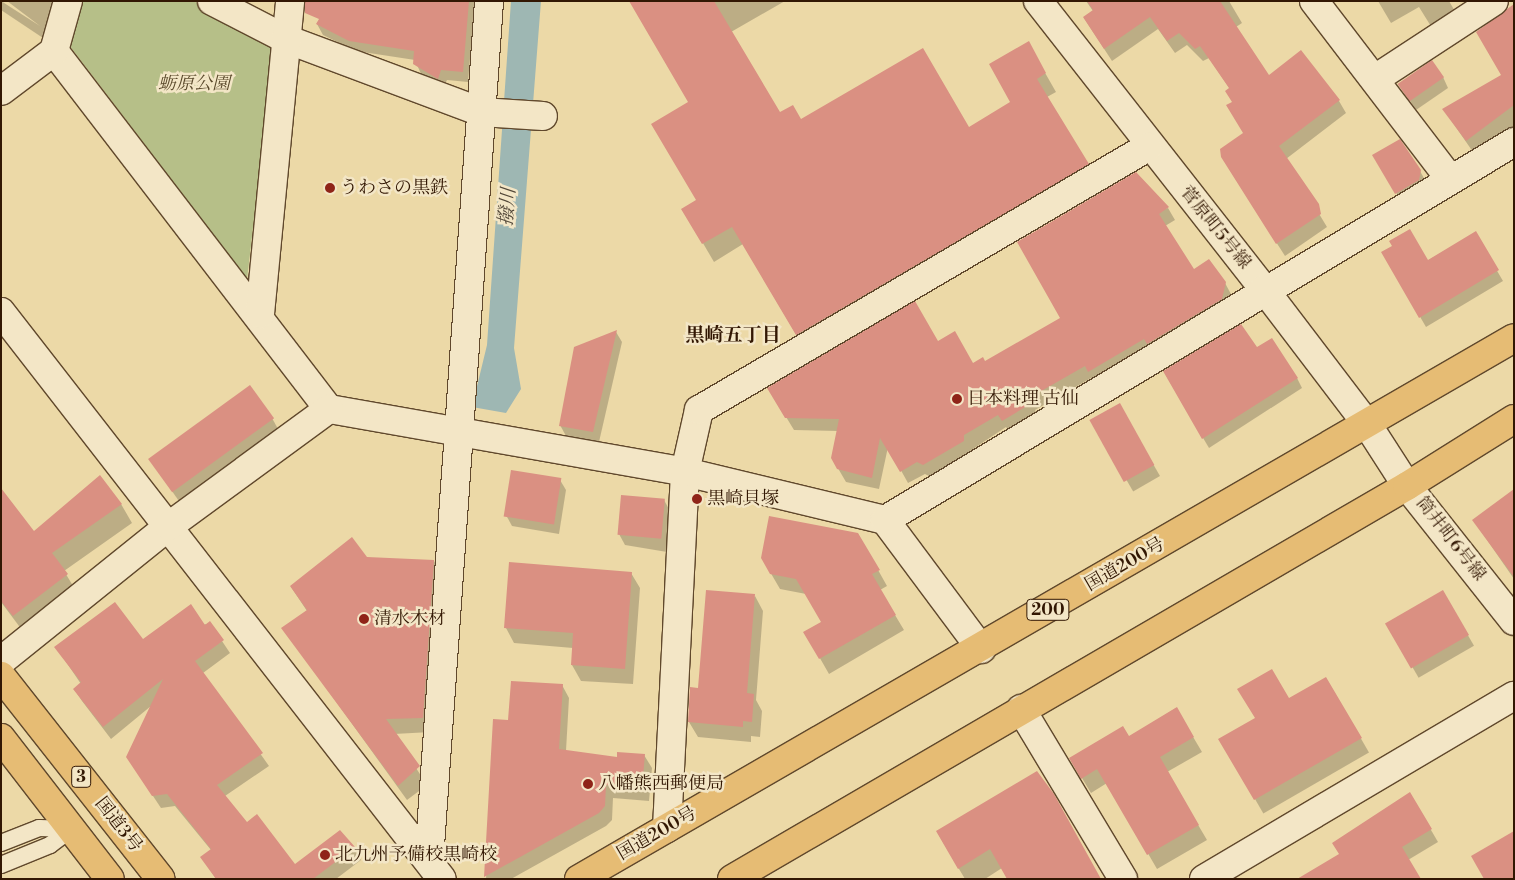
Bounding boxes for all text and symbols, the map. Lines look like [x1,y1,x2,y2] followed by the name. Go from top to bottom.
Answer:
[158,73,230,95] park label: 蛎原公園
[340,177,448,199] place label: うわさの黒鉄
[324,182,336,194] marker: うわさの黒鉄
[1175,182,1255,274] street label: 菅原町5号線
[495,187,521,227] water label: 撥川
[686,325,780,347] district label: 黒崎五丁目
[967,388,1079,410] place label: 日本料理 古仙
[951,393,963,405] marker: 日本料理 古仙
[707,488,779,510] place label: 黒崎貝塚
[691,493,703,505] marker: 黒崎貝塚
[1410,493,1490,585] street label: 筒井町6号線
[1081,534,1169,596] street label: 国道200号
[1026,596,1070,624] road number: 200
[374,608,446,630] place label: 清水木材
[358,613,370,625] marker: 清水木材
[71,764,91,790] road number: 3
[598,773,724,795] place label: 八幡熊西郵便局
[582,778,594,790] marker: 八幡熊西郵便局
[90,793,146,857] street label: 国道3号
[613,803,701,865] street label: 国道200号
[335,844,497,866] place label: 北九州予備校黒崎校
[319,849,331,861] marker: 北九州予備校黒崎校

